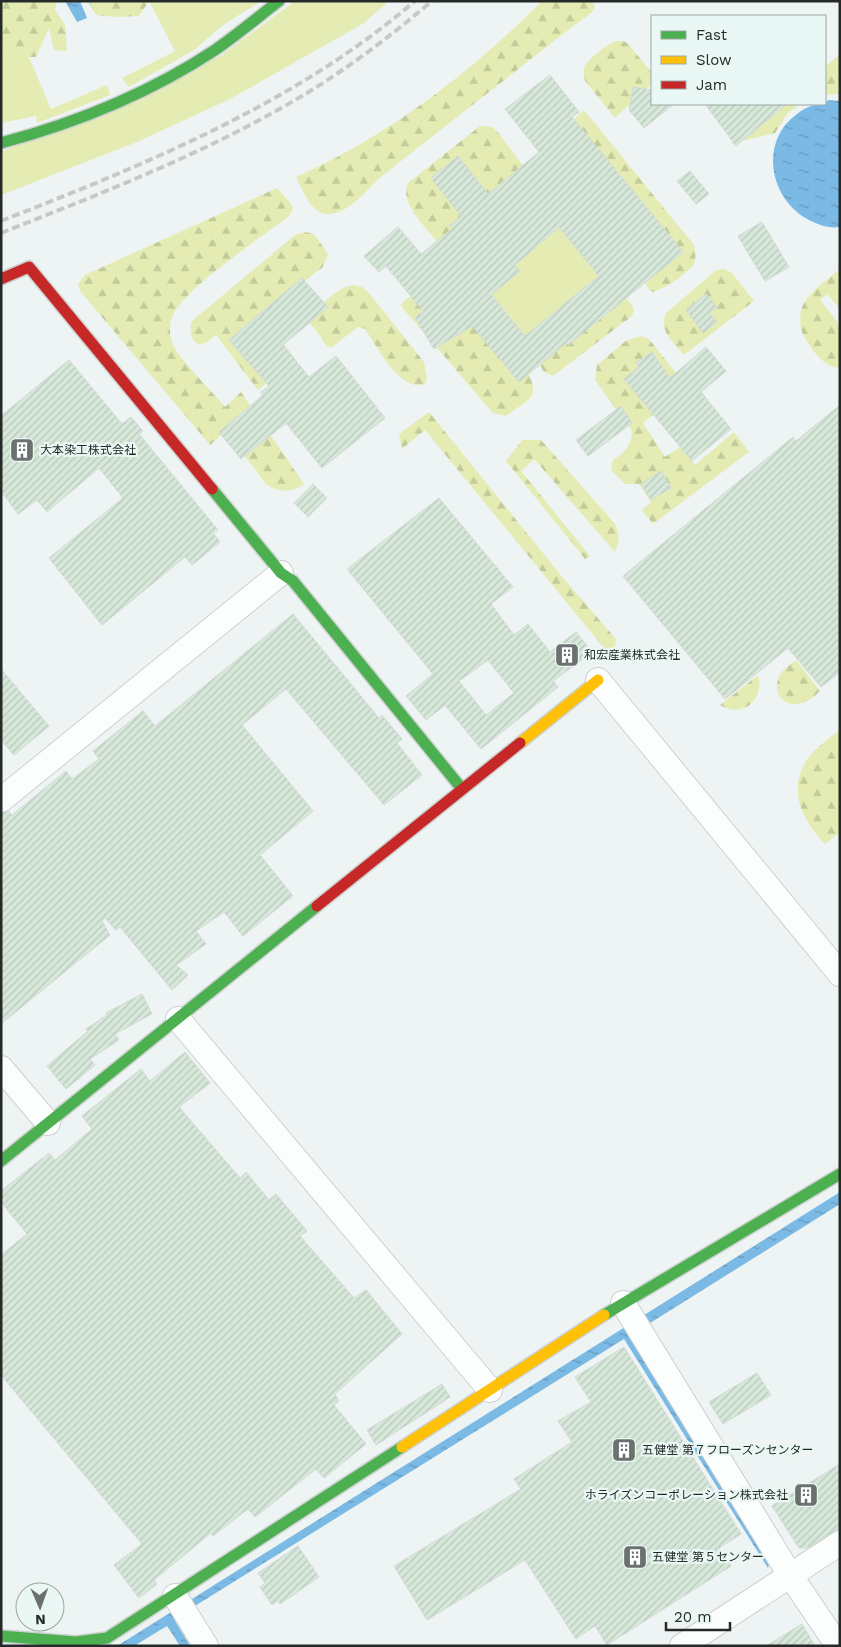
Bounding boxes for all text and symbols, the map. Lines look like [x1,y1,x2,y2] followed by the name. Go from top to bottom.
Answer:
[651,15,826,105] legend
[696,26,728,44] text: Fast
[696,51,732,69] text: Slow
[696,76,727,94] text: Jam
[9,437,35,463] building icon: 大本染工株式会社
[40,443,136,457] place label: 大本染工株式会社
[554,642,580,668] building icon: 和宏産業株式会社
[584,648,680,662] place label: 和宏産業株式会社
[611,1437,637,1463] building icon: 五健堂 第７フローズンセンター
[642,1443,814,1457] place label: 五健堂 第７フローズンセンター
[793,1482,819,1508] building icon: ホライズンコーポレーション株式会社
[585,1488,788,1502] place label: ホライズンコーポレーション株式会社
[622,1544,648,1570] building icon: 五健堂 第５センター
[652,1550,764,1564] place label: 五健堂 第５センター
[15,1582,65,1632] north arrow
[666,1600,730,1632] scale bar
[674,1608,712,1626] text: 20 m
[35,1612,46,1628] text: N

